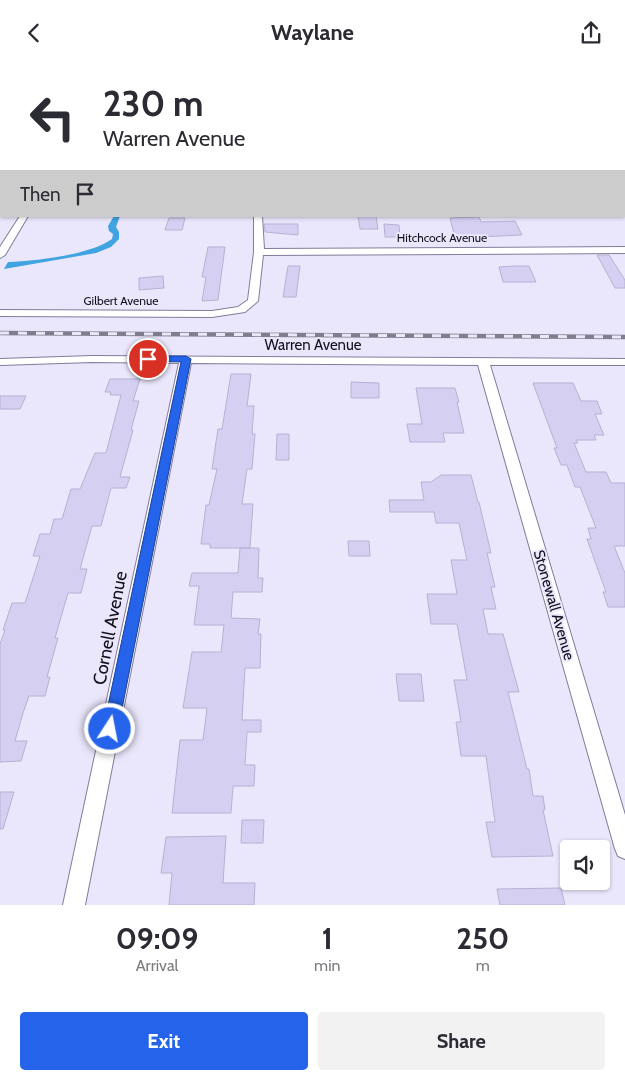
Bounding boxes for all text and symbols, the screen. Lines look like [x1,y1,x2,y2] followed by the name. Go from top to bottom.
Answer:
[20,19,48,47] icon: back
[271,19,354,46] text: Waylane
[577,19,605,47] icon: share
[103,82,203,125] text: 230 m
[20,85,85,150] icon: left
[103,125,245,152] text: Warren Avenue
[71,180,99,208] icon: arrive
[20,183,61,206] text: Then
[397,230,487,245] street label: Hitchcock Avenue
[84,293,158,308] street label: Gilbert Avenue
[264,336,362,354] street label: Warren Avenue
[127,338,169,380] pin
[134,345,162,373] icon: arrive
[530,548,578,663] street label: Stonewall Avenue
[88,569,132,687] street label: Cornell Avenue
[83,702,135,754] position arrow
[560,840,610,890] map controls
[560,840,610,890] button: sound
[116,920,198,957] text: 09:09
[322,920,333,957] text: 1
[456,920,509,957] text: 250
[136,956,178,975] text: Arrival
[314,956,340,975] text: min
[476,956,490,975] text: m
[20,1012,308,1070] button: Exit
[318,1012,605,1070] button: Share

